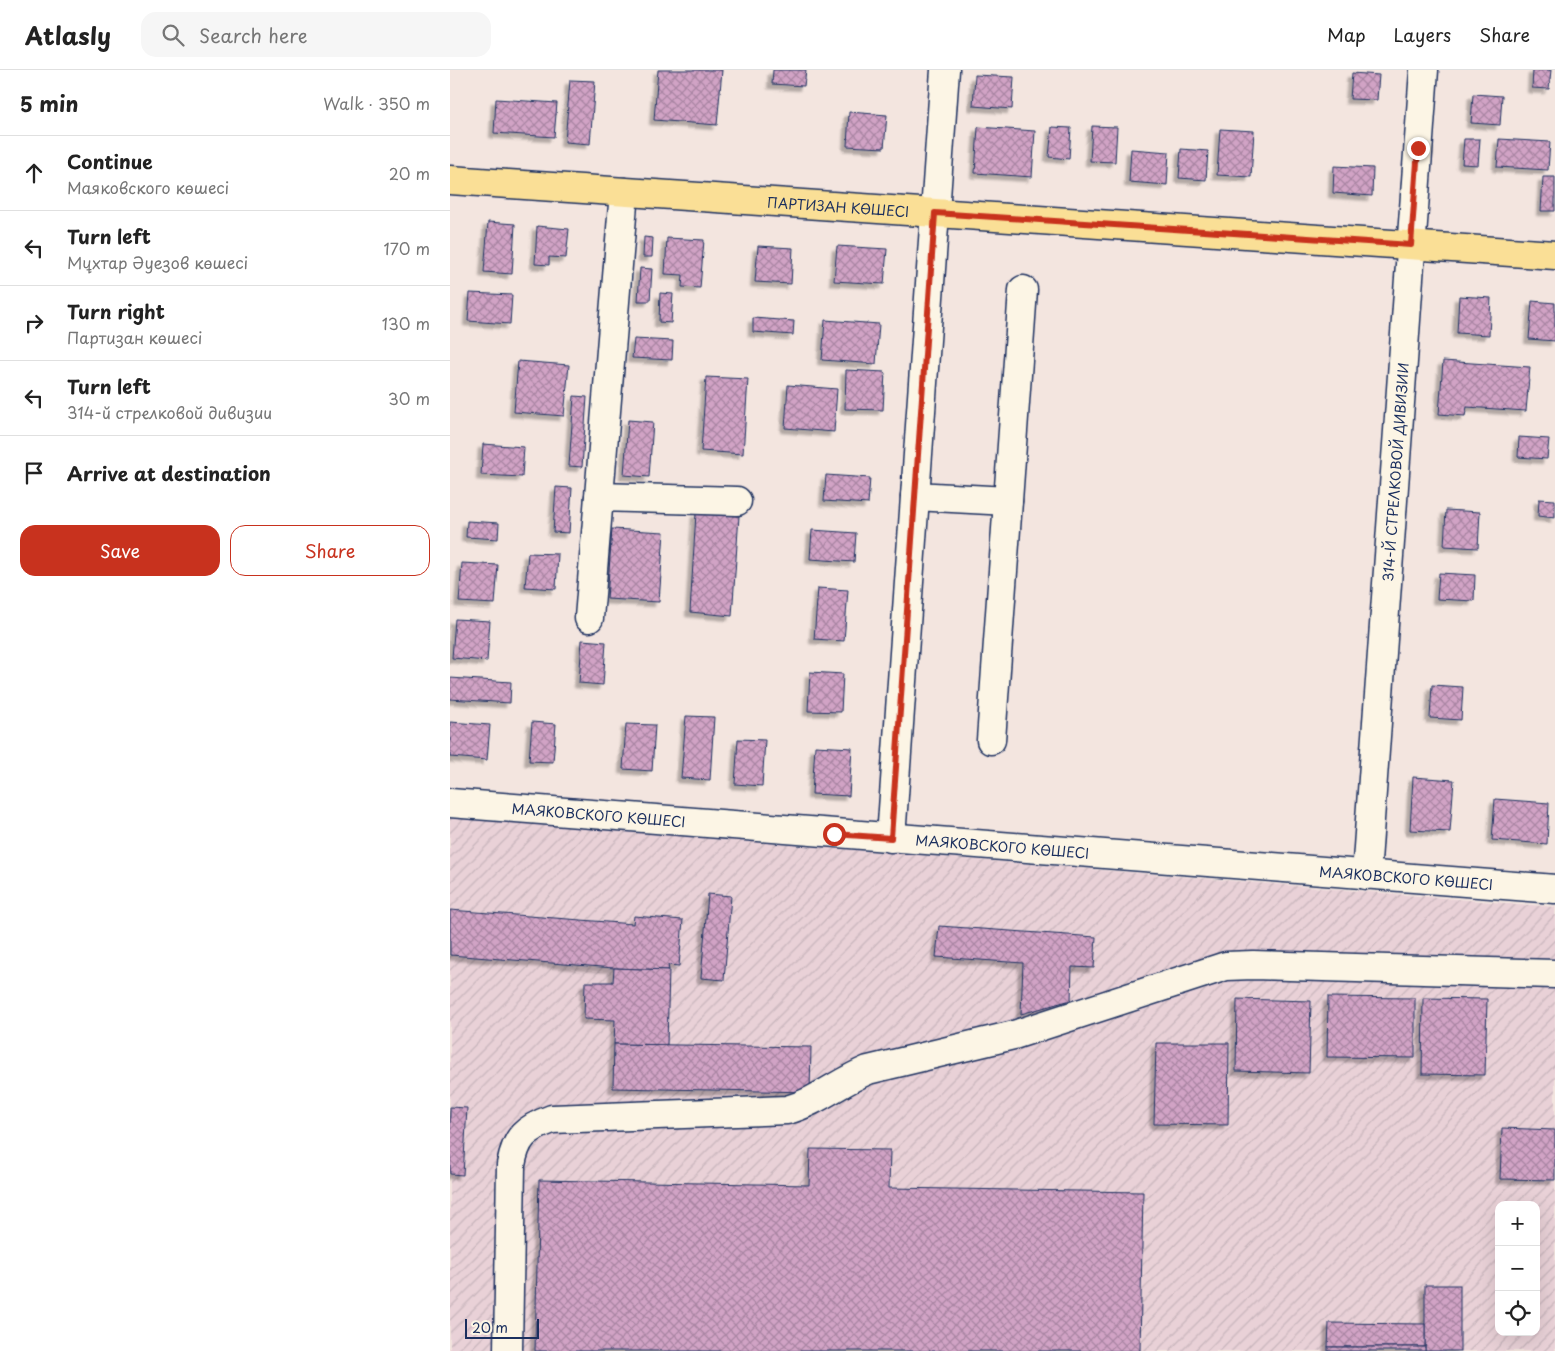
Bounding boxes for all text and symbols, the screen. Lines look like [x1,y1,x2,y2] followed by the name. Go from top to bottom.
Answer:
[141,12,491,57] search box
[25,17,111,53] text: Atlasly
[159,21,187,49] icon: search
[199,21,308,49] text: Search here
[1327,21,1366,48] text: Map
[1394,21,1451,48] text: Layers
[1479,21,1530,48] text: Share
[20,87,78,119] text: 5 min
[323,91,430,115] text: Walk · 350 m
[1407,137,1430,160] route end
[67,147,153,175] text: Continue
[20,159,48,187] icon: ahead
[389,161,430,185] text: 20 m
[67,175,229,199] text: Маяковского көшесі
[766,191,910,222] street label: ПАРТИЗАН КӨШЕСІ
[67,222,151,250] text: Turn left
[20,234,48,262] icon: left
[384,236,430,260] text: 170 m
[67,250,248,274] text: Мұхтар Әуезов көшесі
[67,297,165,325] text: Turn right
[20,309,48,337] icon: right
[382,311,430,335] text: 130 m
[67,325,202,349] text: Партизан көшесі
[1377,362,1413,582] street label: 314-Й СТРЕЛКОВОЙ ДИВИЗИИ
[67,372,151,400] text: Turn left
[20,384,48,412] icon: left
[388,386,430,410] text: 30 m
[67,400,272,424] text: 314-й стрелковой дивизии
[20,459,48,487] icon: arrive
[67,459,271,487] text: Arrive at destination
[20,525,220,576] button: Save
[230,525,430,576] button: Share
[511,797,686,832] street label: МАЯКОВСКОГО КӨШЕСІ
[823,823,846,846] route start
[915,829,1090,863] street label: МАЯКОВСКОГО КӨШЕСІ
[1319,860,1494,895] street label: МАЯКОВСКОГО КӨШЕСІ
[1495,1201,1540,1336] map controls
[1495,1201,1540,1246] button: +
[1495,1246,1540,1291] button: −
[1495,1291,1540,1336] button: locate
[465,1316,539,1339] scale bar
[472,1317,508,1338] text: 20 m

